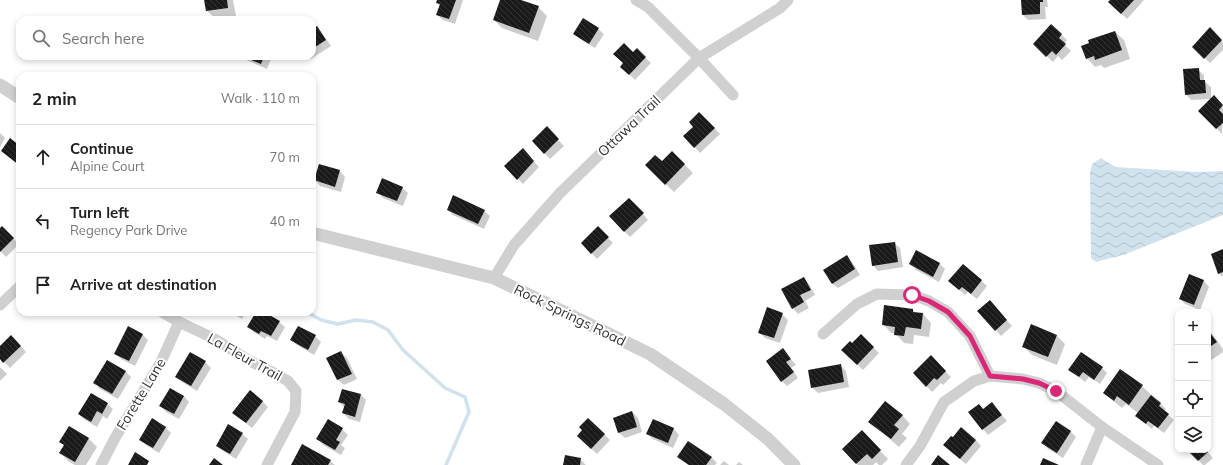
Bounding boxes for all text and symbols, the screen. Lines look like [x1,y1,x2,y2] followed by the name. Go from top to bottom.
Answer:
[16,16,316,60] search box
[30,27,52,49] icon: search
[62,29,144,48] text: Search here
[32,88,77,109] text: 2 min
[221,90,300,106] text: Walk · 110 m
[594,92,664,160] street label: Ottawa Trail
[70,139,133,158] text: Continue
[32,146,54,168] icon: ahead
[270,149,300,165] text: 70 m
[70,158,145,174] text: Alpine Court
[70,203,129,222] text: Turn left
[32,210,54,232] icon: left
[270,213,300,229] text: 40 m
[70,222,187,238] text: Regency Park Drive
[32,274,54,296] icon: arrive
[70,275,217,294] text: Arrive at destination
[511,280,629,350] street label: Rock Springs Road
[903,286,921,304] route start
[1175,309,1211,453] map controls
[1175,309,1211,345] button: +
[204,329,286,385] street label: La Fleur Trail
[1175,345,1211,381] button: −
[112,355,170,433] street label: Forette Lane
[1175,381,1211,417] button: locate
[1047,382,1065,400] route end
[1175,417,1211,453] button: layers

